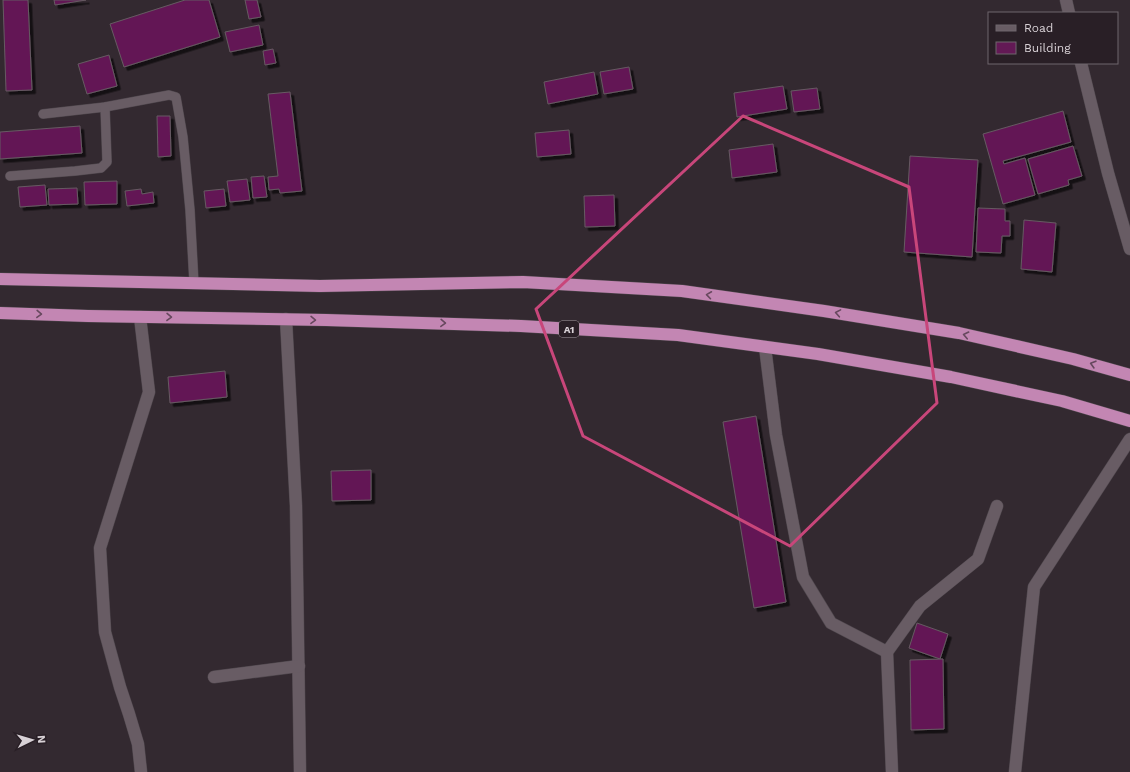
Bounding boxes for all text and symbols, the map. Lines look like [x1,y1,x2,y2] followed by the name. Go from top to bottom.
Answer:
[988,12,1118,64] legend
[1024,21,1053,35] text: Road
[1024,41,1071,55] text: Building
[706,291,712,300] one-way arrow
[835,309,841,318] one-way arrow
[36,310,42,319] one-way arrow
[166,313,172,321] one-way arrow
[310,316,316,324] one-way arrow
[440,319,446,328] one-way arrow
[559,321,579,337] road number: A1
[963,331,969,339] one-way arrow
[1089,360,1096,369] one-way arrow
[12,720,52,760] north arrow
[35,735,48,744] text: N

